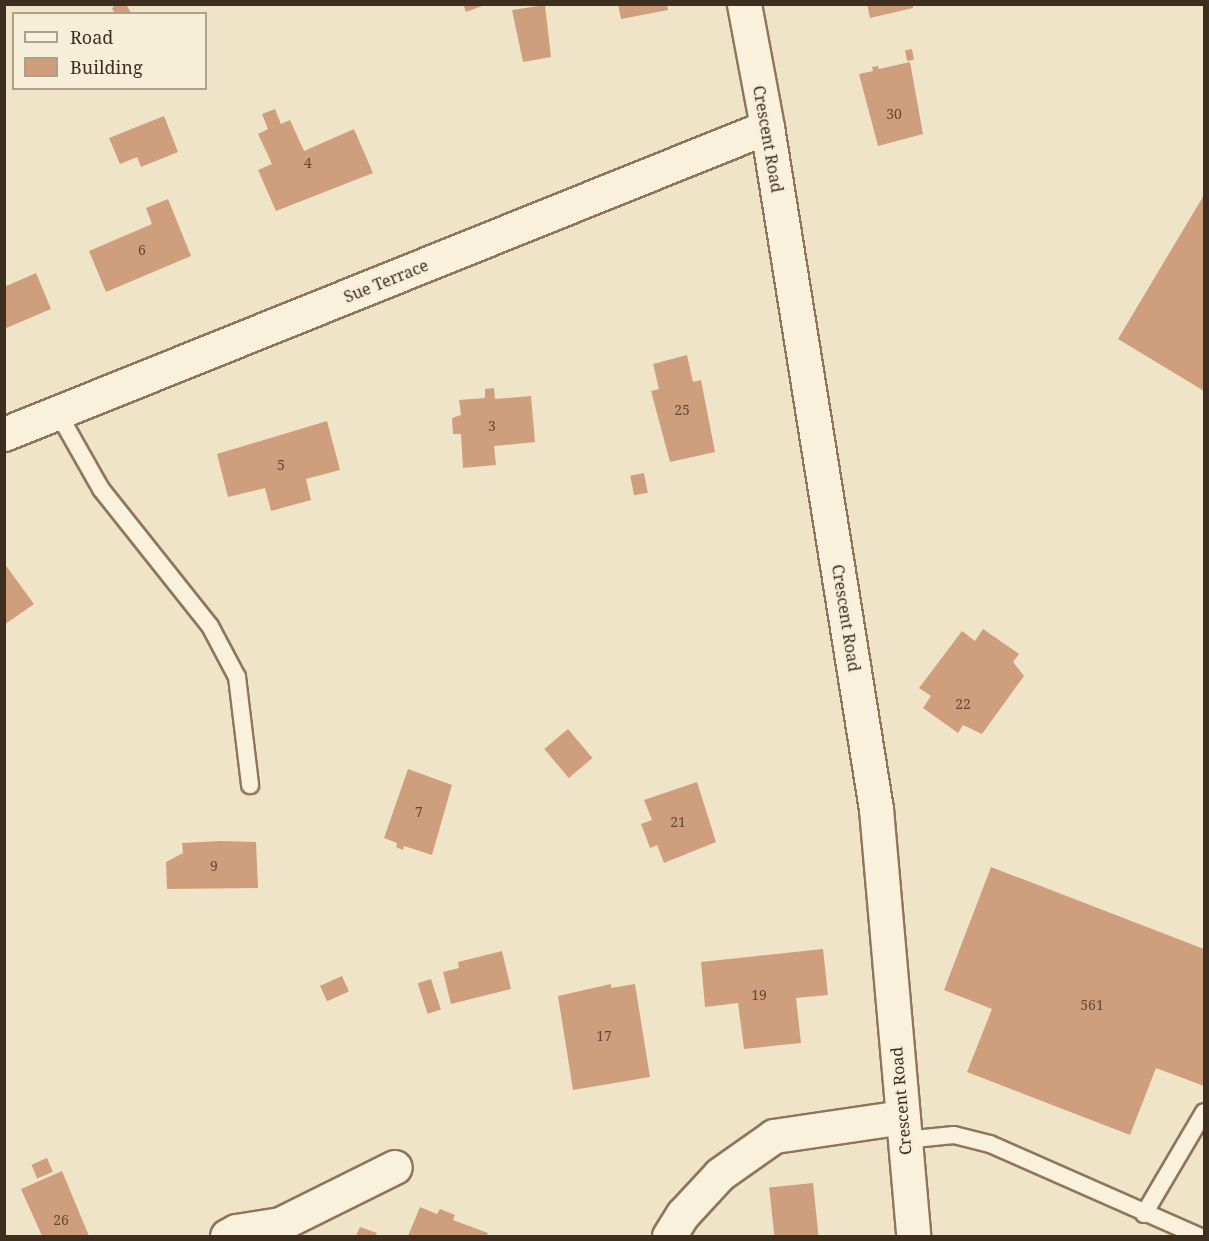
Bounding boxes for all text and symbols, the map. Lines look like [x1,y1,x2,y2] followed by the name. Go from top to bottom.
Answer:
[12,12,207,90] legend
[70,25,113,49] text: Road
[70,55,143,79] text: Building
[749,84,787,194] street label: Crescent Road
[886,106,902,122] house number: 30
[304,155,312,171] house number: 4
[138,242,146,258] house number: 6
[341,255,431,307] street label: Sue Terrace
[674,402,690,418] house number: 25
[488,418,496,434] house number: 3
[277,457,285,473] house number: 5
[828,563,864,673] street label: Crescent Road
[955,696,971,712] house number: 22
[415,804,423,820] house number: 7
[670,814,686,830] house number: 21
[210,858,218,874] house number: 9
[751,987,767,1003] house number: 19
[1080,997,1104,1013] house number: 561
[596,1028,612,1044] house number: 17
[887,1046,915,1156] street label: Crescent Road
[53,1212,69,1228] house number: 26

